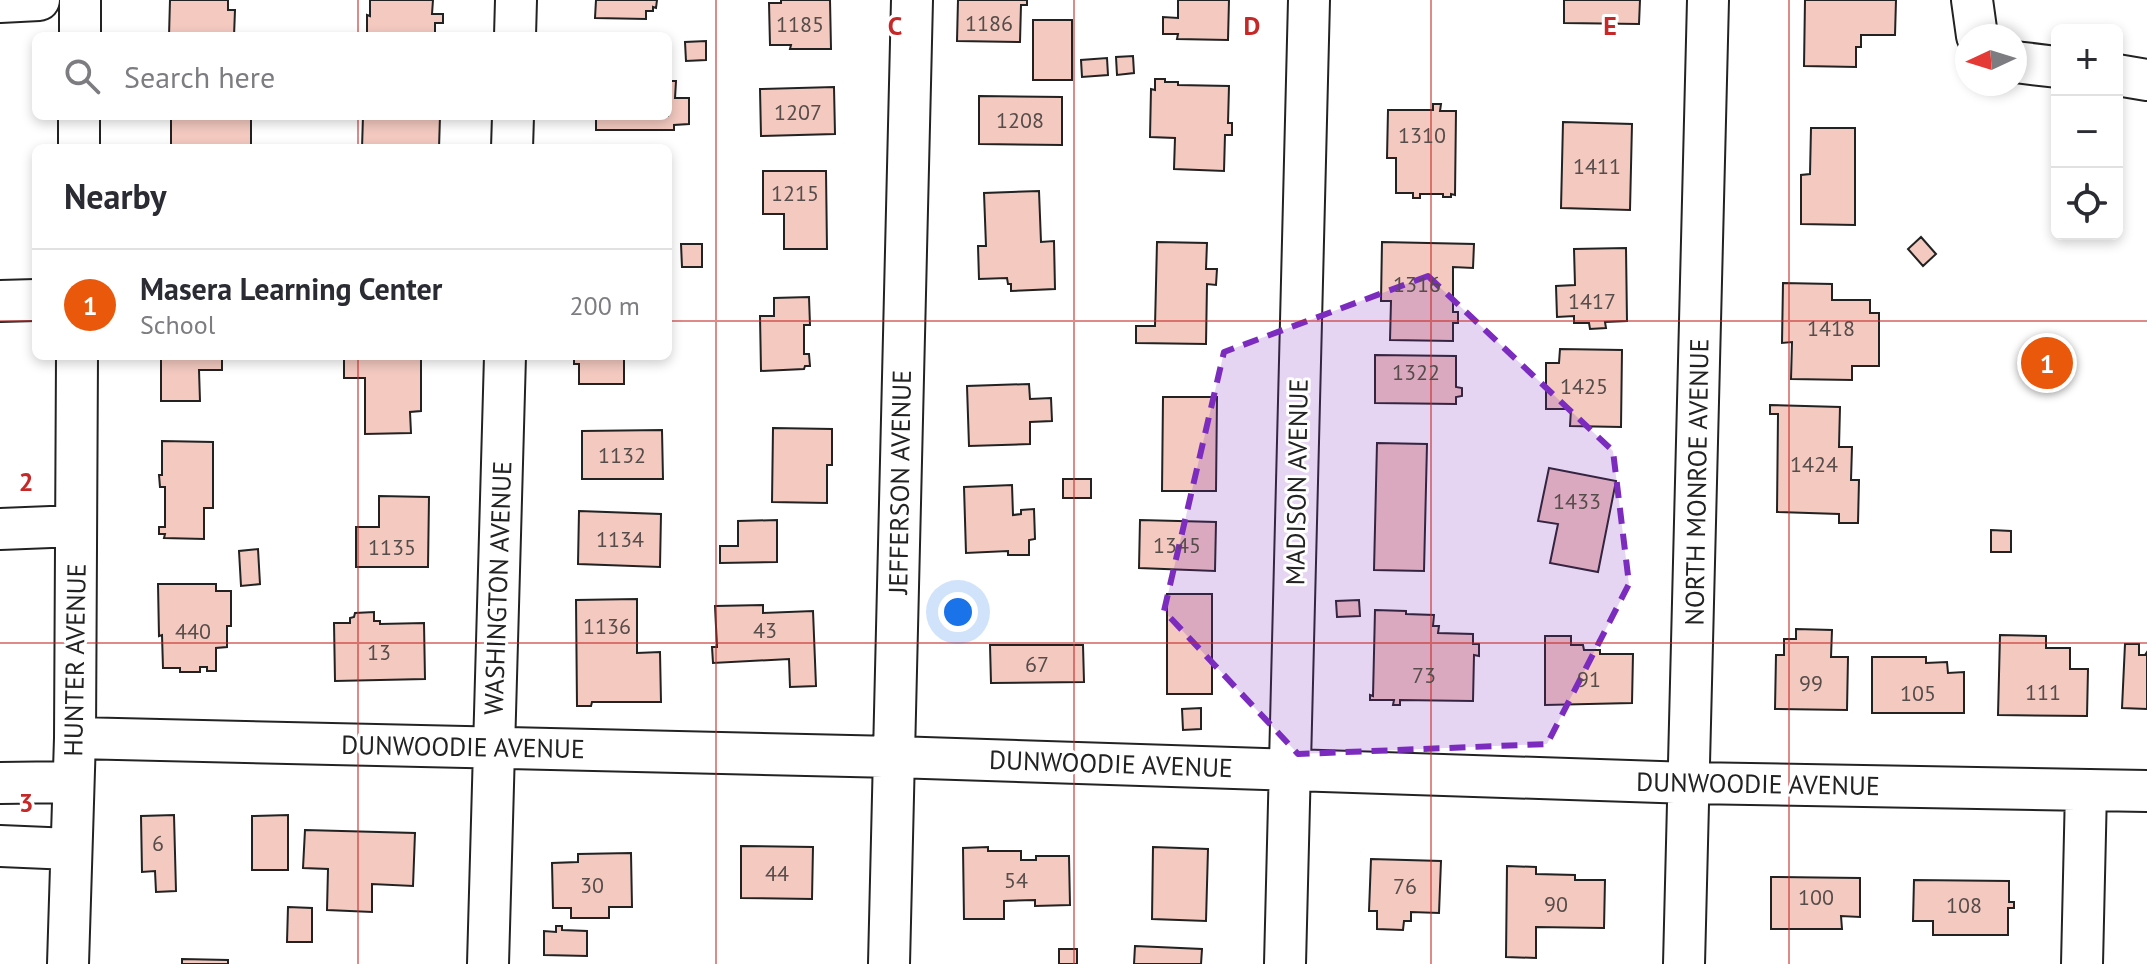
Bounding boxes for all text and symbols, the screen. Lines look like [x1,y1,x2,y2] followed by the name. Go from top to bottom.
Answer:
[888,9,902,42] text: C
[965,9,1013,37] house number: 1186
[1244,9,1260,42] text: D
[1603,9,1617,42] text: E
[776,10,824,38] house number: 1185
[1955,24,2027,96] north arrow
[2051,24,2123,240] map controls
[2051,24,2123,96] button: +
[32,32,672,120] search box
[60,54,104,98] icon: search
[124,57,275,96] text: Search here
[2051,96,2123,168] button: −
[774,98,822,126] house number: 1207
[996,106,1044,134] house number: 1208
[1398,121,1446,149] house number: 1310
[1573,152,1621,180] house number: 1411
[2051,168,2123,240] button: locate
[64,174,166,218] text: Nearby
[771,179,819,207] house number: 1215
[140,269,442,308] text: Masera Learning Center
[1393,270,1441,298] house number: 1316
[1568,287,1616,315] house number: 1417
[83,289,97,322] text: 1
[569,289,640,322] text: 200 m
[140,308,215,341] text: School
[1807,314,1855,342] house number: 1418
[2021,333,2073,393] pin: 1
[1677,338,1716,626] street label: NORTH MONROE AVENUE
[1392,358,1440,386] house number: 1322
[881,370,918,595] street label: JEFFERSON AVENUE
[1560,372,1608,400] house number: 1425
[1278,378,1315,586] street label: MADISON AVENUE
[598,441,646,469] house number: 1132
[1790,450,1838,478] house number: 1424
[477,460,518,715] street label: WASHINGTON AVENUE
[19,465,33,498] text: 2
[1553,487,1601,515] house number: 1433
[596,525,644,553] house number: 1134
[1153,531,1201,559] house number: 1345
[368,533,416,561] house number: 1135
[56,563,93,757] street label: HUNTER AVENUE
[938,592,978,632] your location
[583,612,631,640] house number: 1136
[753,616,777,644] house number: 43
[175,617,211,645] house number: 440
[367,638,391,666] house number: 13
[1025,650,1049,678] house number: 67
[1412,661,1436,689] house number: 73
[1577,665,1601,693] house number: 91
[1799,669,1823,697] house number: 99
[2025,678,2061,706] house number: 111
[1900,679,1936,707] house number: 105
[341,728,585,765] street label: DUNWOODIE AVENUE
[989,743,1233,784] street label: DUNWOODIE AVENUE
[1636,765,1880,802] street label: DUNWOODIE AVENUE
[19,786,33,819] text: 3
[152,829,164,857] house number: 6
[765,859,789,887] house number: 44
[1004,866,1028,894] house number: 54
[580,871,604,899] house number: 30
[1393,872,1417,900] house number: 76
[1798,883,1834,911] house number: 100
[1544,890,1568,918] house number: 90
[1946,891,1982,919] house number: 108

